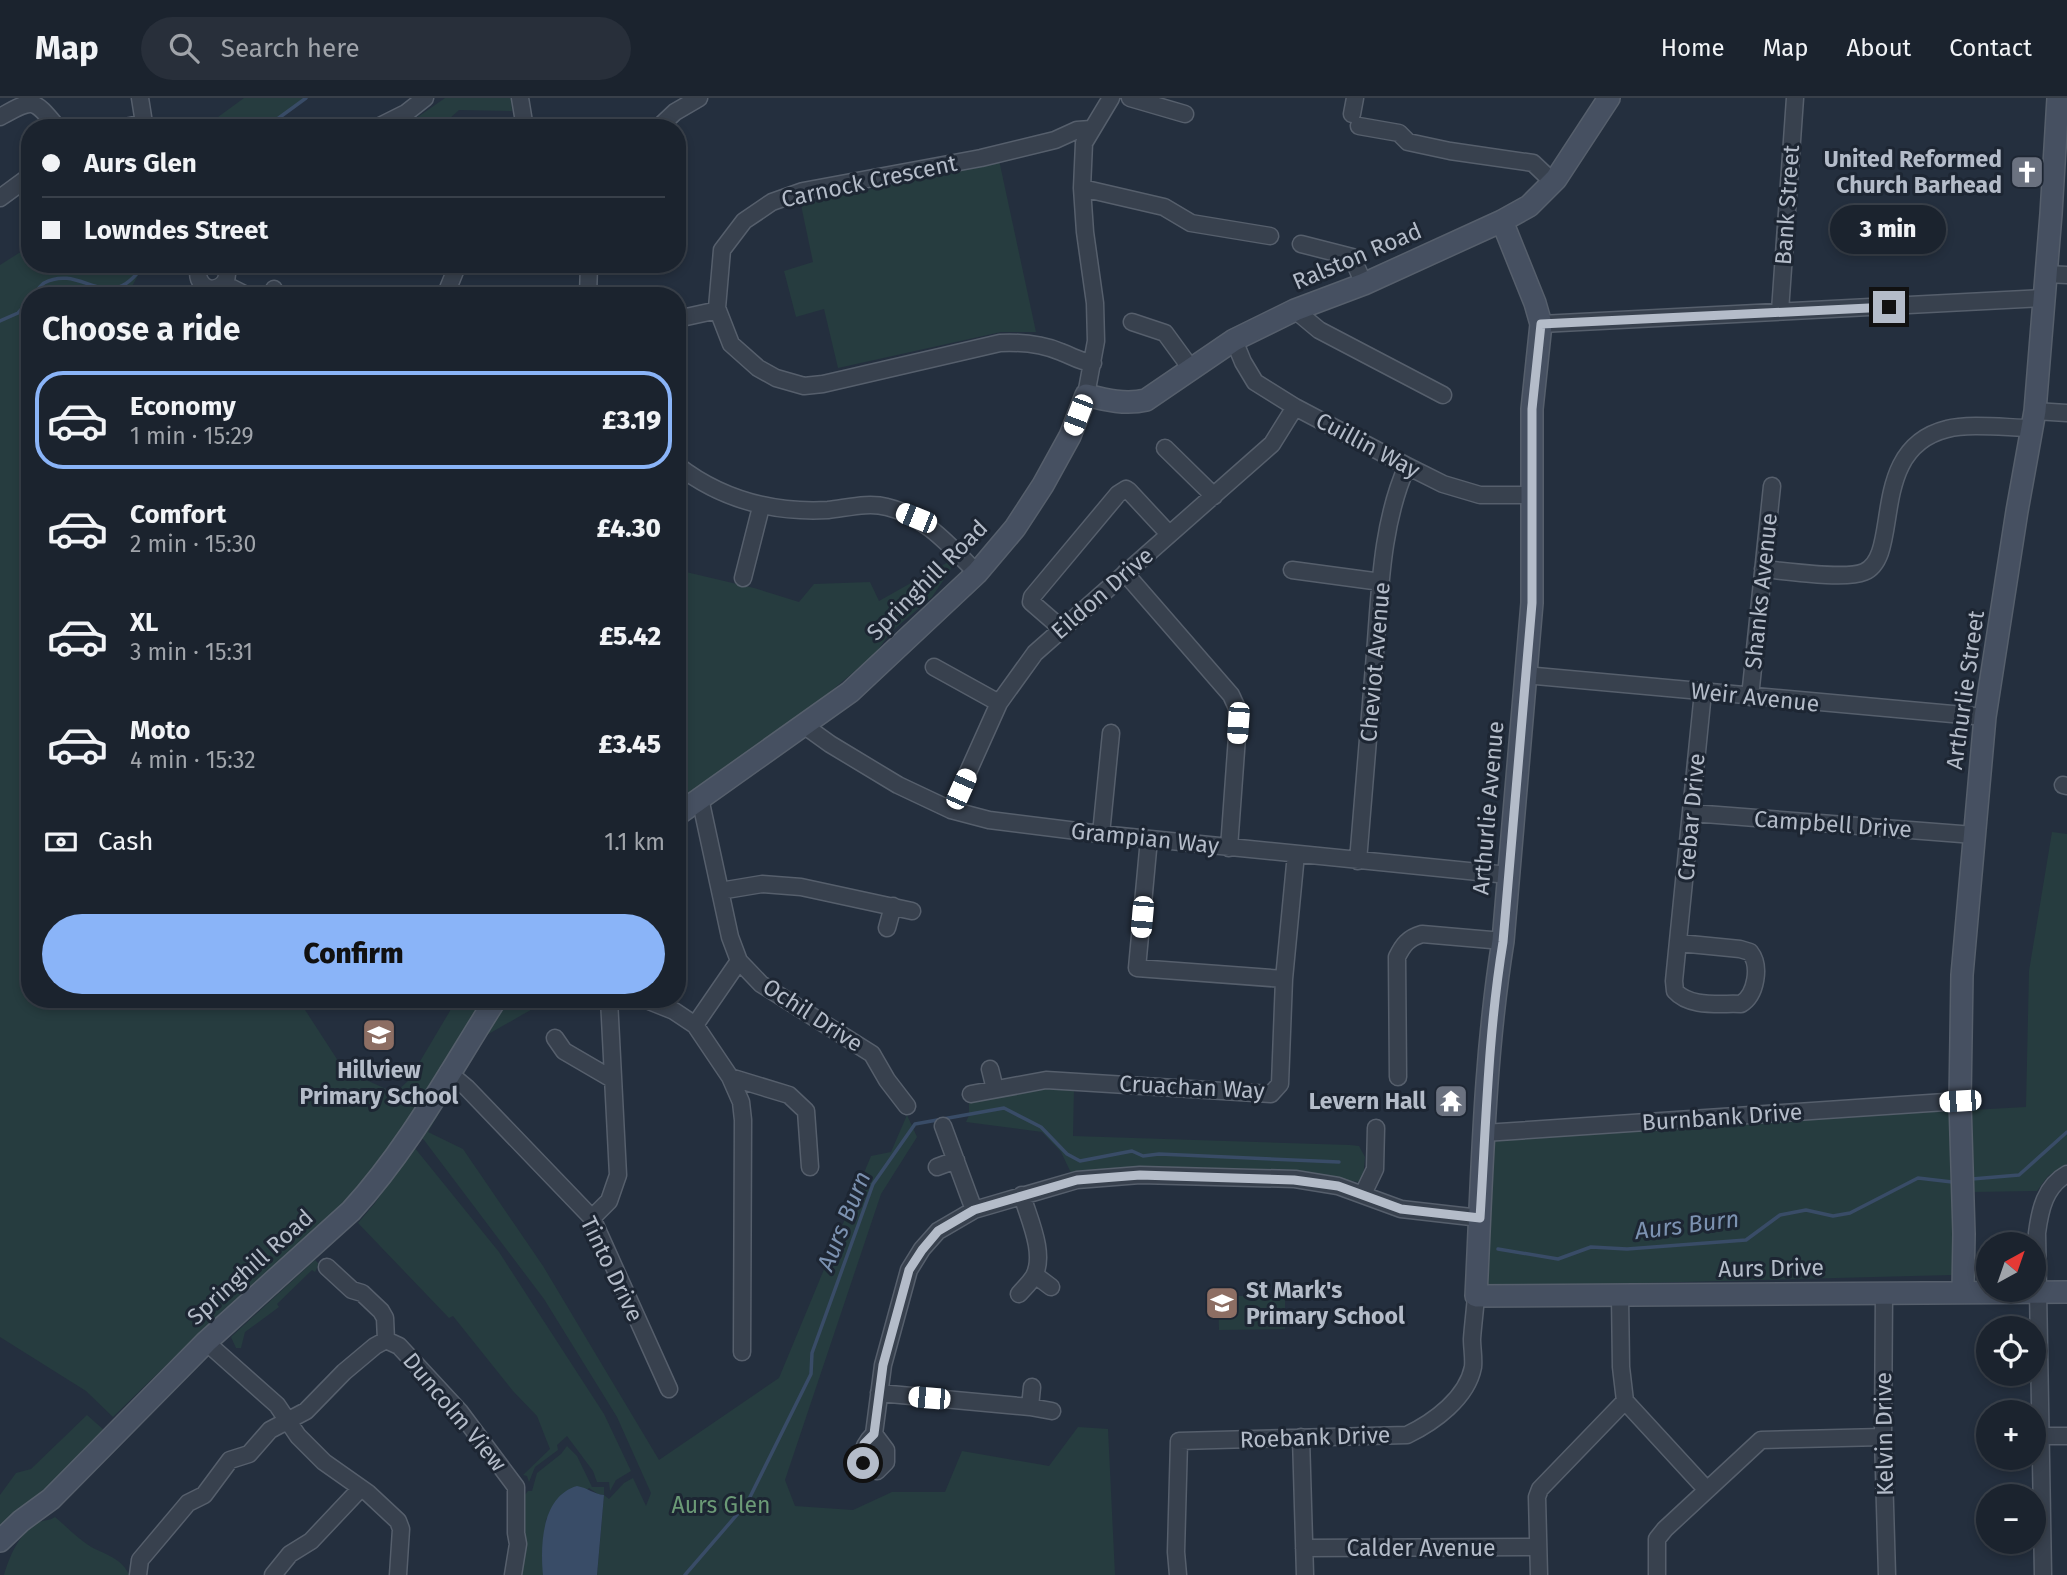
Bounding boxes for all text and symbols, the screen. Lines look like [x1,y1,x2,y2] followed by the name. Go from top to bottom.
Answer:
[141,17,631,80] search box
[35,28,99,68] text: Map
[165,29,203,67] icon: search
[221,33,360,64] text: Search here
[1661,34,1725,62] text: Home
[1763,34,1809,62] text: Map
[1847,34,1911,62] text: About
[1949,34,2032,62] text: Contact
[1769,143,1805,266] street label: Bank Street
[1824,145,2002,199] place label: United Reformed Church Barhead
[84,148,197,179] text: Aurs Glen
[779,149,960,213] street label: Carnock Crescent
[2008,153,2046,191] church icon: United Reformed Church Barhead
[1831,206,1947,254] callout: 3 min
[84,215,268,246] text: Lowndes Street
[1860,215,1916,243] text: 3 min
[1288,216,1426,296] street label: Ralston Road
[1873,291,1905,323] route end
[42,310,240,348] text: Choose a ride
[46,389,109,452] icon: car
[130,391,236,422] text: Economy
[1061,392,1096,438] car
[602,405,661,436] text: £3.19
[1311,406,1425,484] street label: Cuillin Way
[130,422,254,450] text: 1 min · 15:29
[46,497,109,560] icon: car
[130,499,226,530] text: Comfort
[893,500,940,536] car
[1739,512,1783,670] street label: Shanks Avenue
[597,513,661,544] text: £4.30
[861,514,993,646] street label: Springhill Road
[130,530,256,558] text: 2 min · 15:30
[1045,541,1159,645] street label: Eildon Drive
[1354,581,1396,743] street label: Cheviot Avenue
[46,605,109,668] icon: car
[130,607,158,638] text: XL
[1940,608,1990,771] street label: Arthurlie Street
[599,621,661,652] text: £5.42
[130,638,253,666] text: 3 min · 15:31
[1689,676,1821,718] street label: Weir Avenue
[1227,701,1250,745] car
[46,713,109,776] icon: car
[130,715,190,746] text: Moto
[1466,720,1510,896] street label: Arthurlie Avenue
[598,729,661,760] text: £3.45
[130,746,256,774] text: 4 min · 15:32
[1671,752,1711,882] street label: Crebar Drive
[943,766,980,812] car
[1753,805,1913,843] street label: Campbell Drive
[1070,816,1221,860] street label: Grampian Way
[42,823,80,861] icon: cash
[98,826,154,857] text: Cash
[604,828,665,856] text: 1.1 km
[1130,895,1155,939] car
[42,914,665,994] button: Confirm
[758,972,868,1058] street label: Ochil Drive
[360,1016,398,1054] school or university icon: Hillview Primary School
[300,1056,459,1110] place label: Hillview Primary School
[1119,1069,1266,1105] street label: Cruachan Way
[1432,1082,1470,1120] temple icon: Levern Hall
[1309,1087,1426,1115] place label: Levern Hall
[1939,1089,1982,1113] car
[1641,1097,1803,1137] street label: Burnbank Drive
[811,1167,877,1276] water label: Aurs Burn
[181,1203,319,1331] street label: Springhill Road
[1632,1205,1741,1245] water label: Aurs Burn
[575,1212,649,1326] street label: Tinto Drive
[1976,1232,2046,1302] north arrow
[1976,1232,2046,1554] map controls
[1718,1253,1824,1283] street label: Aurs Drive
[1246,1276,1405,1330] place label: St Mark's Primary School
[1203,1284,1241,1322] school or university icon: St Mark's Primary School
[1976,1316,2046,1386] button: locate
[397,1347,513,1477] street label: Duncolm View
[1869,1372,1899,1496] street label: Kelvin Drive
[908,1386,951,1410] car
[1976,1400,2046,1470] button: +
[1239,1420,1391,1454] street label: Roebank Drive
[847,1447,879,1479] route start
[1976,1484,2046,1554] button: −
[671,1491,771,1519] park label: Aurs Glen
[1346,1534,1496,1562] street label: Calder Avenue

